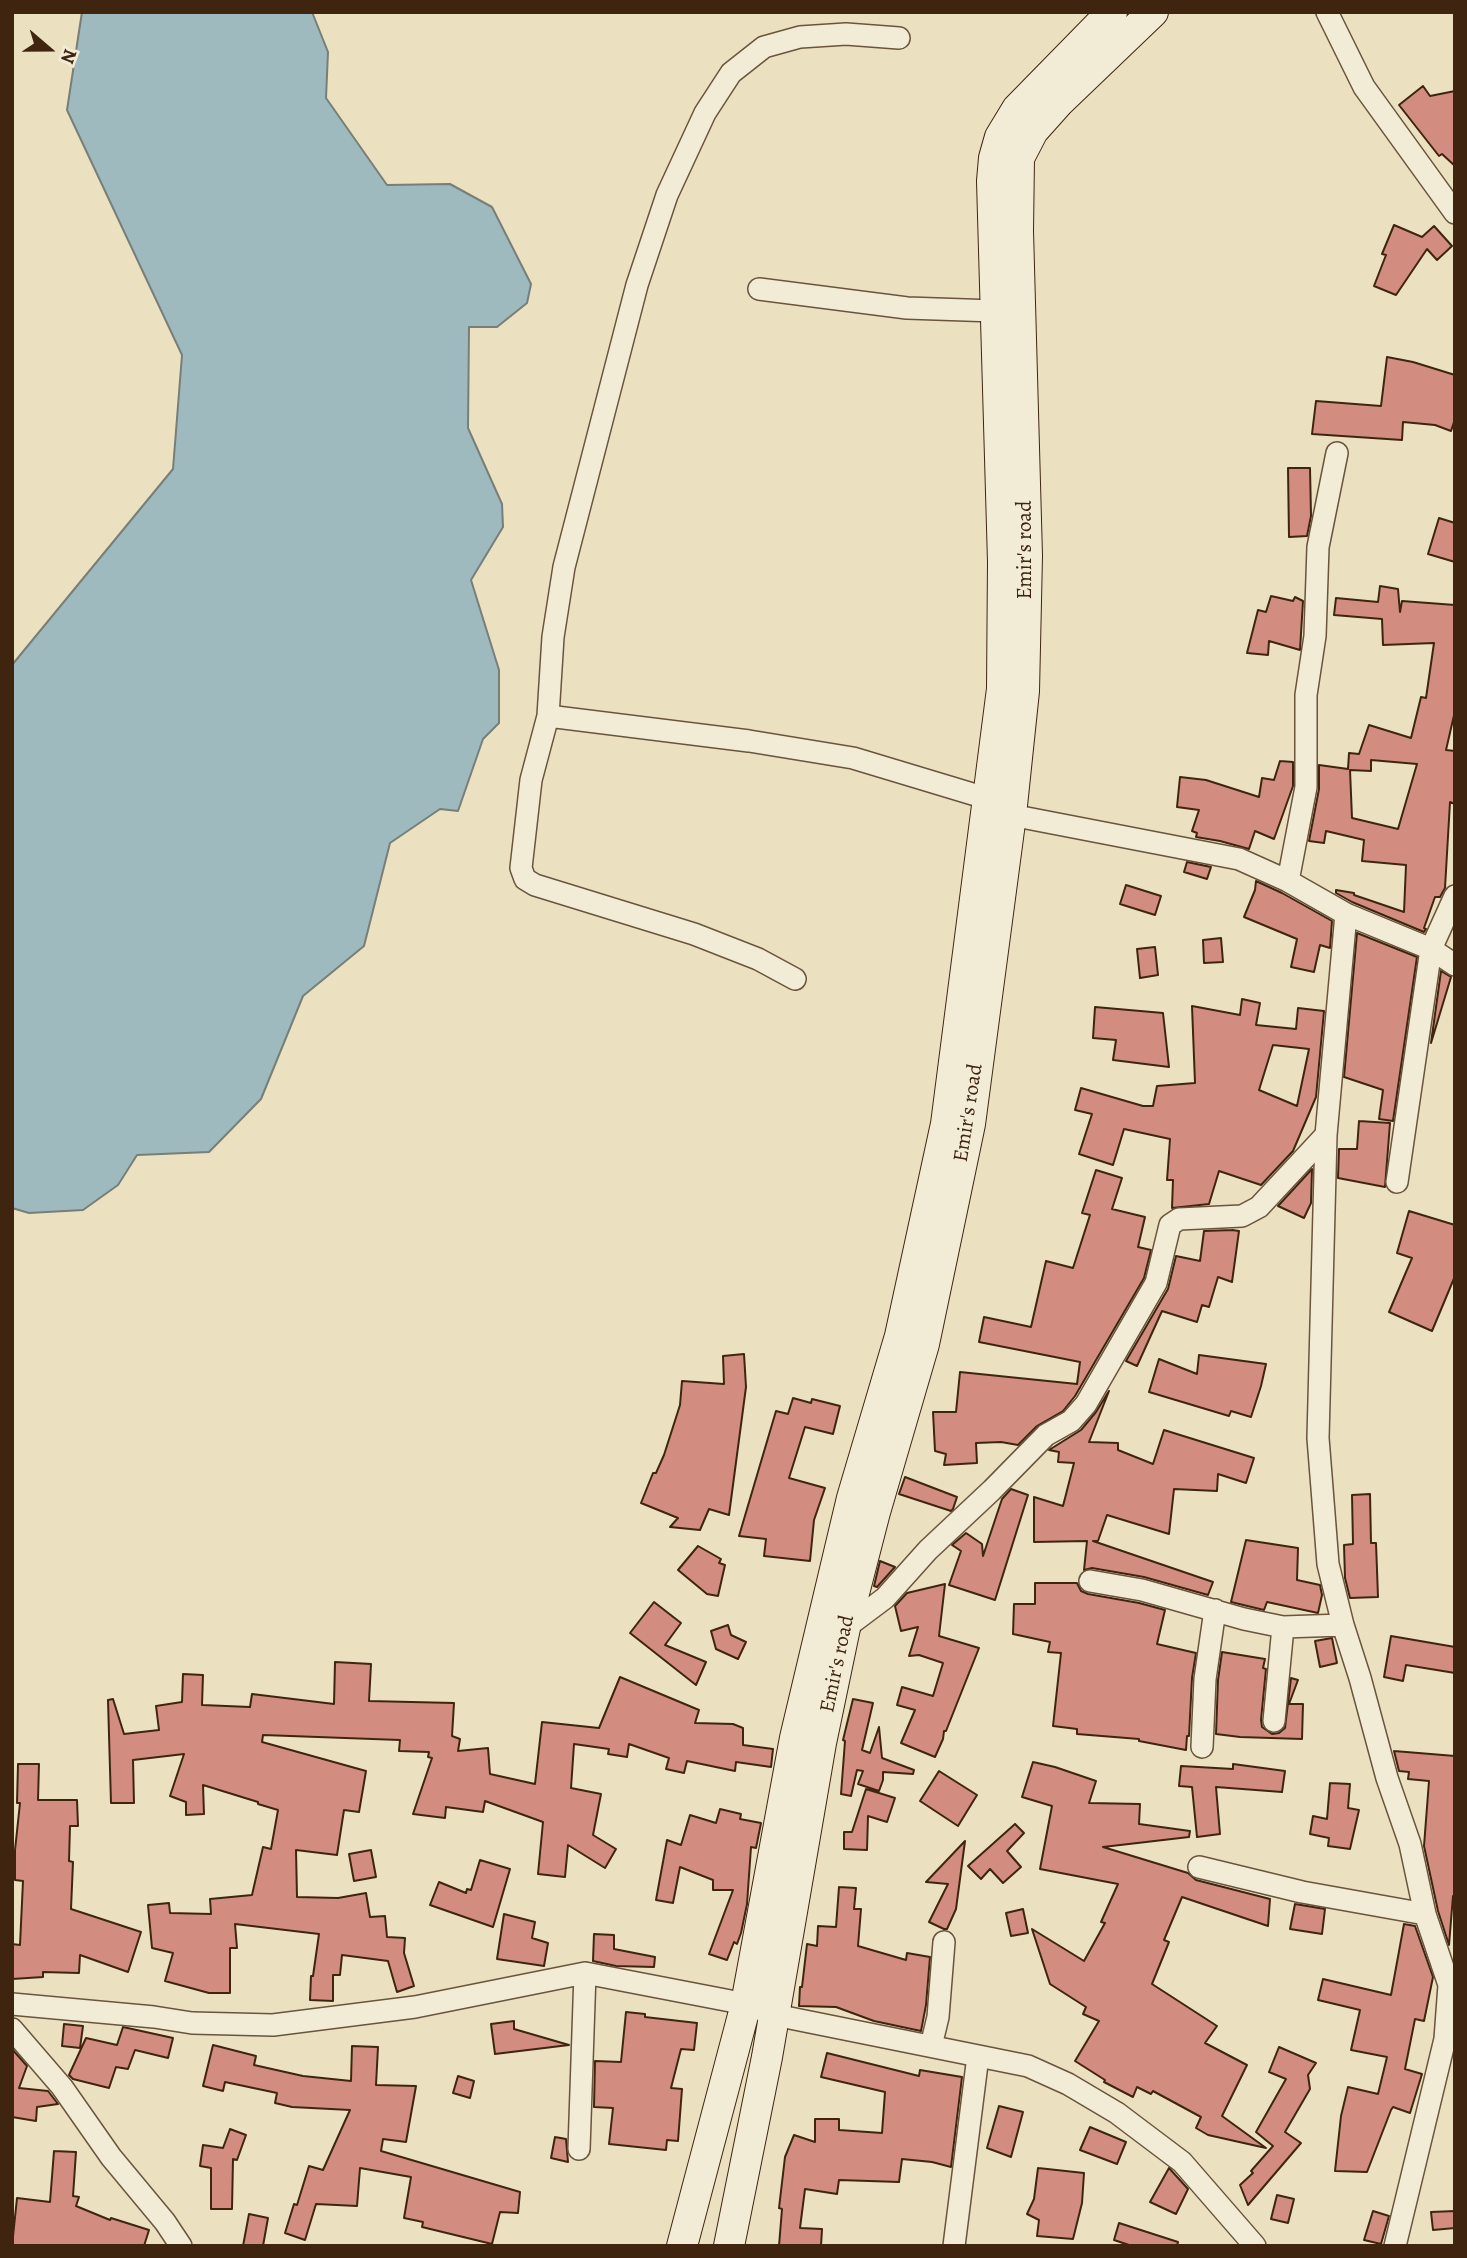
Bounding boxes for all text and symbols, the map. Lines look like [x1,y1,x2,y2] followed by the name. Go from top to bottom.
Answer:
[14,14,84,84] north arrow
[54,45,83,67] text: N
[1013,501,1039,599] street label: Emir's road
[949,1062,989,1164] street label: Emir's road
[815,1613,861,1715] street label: Emir's road

